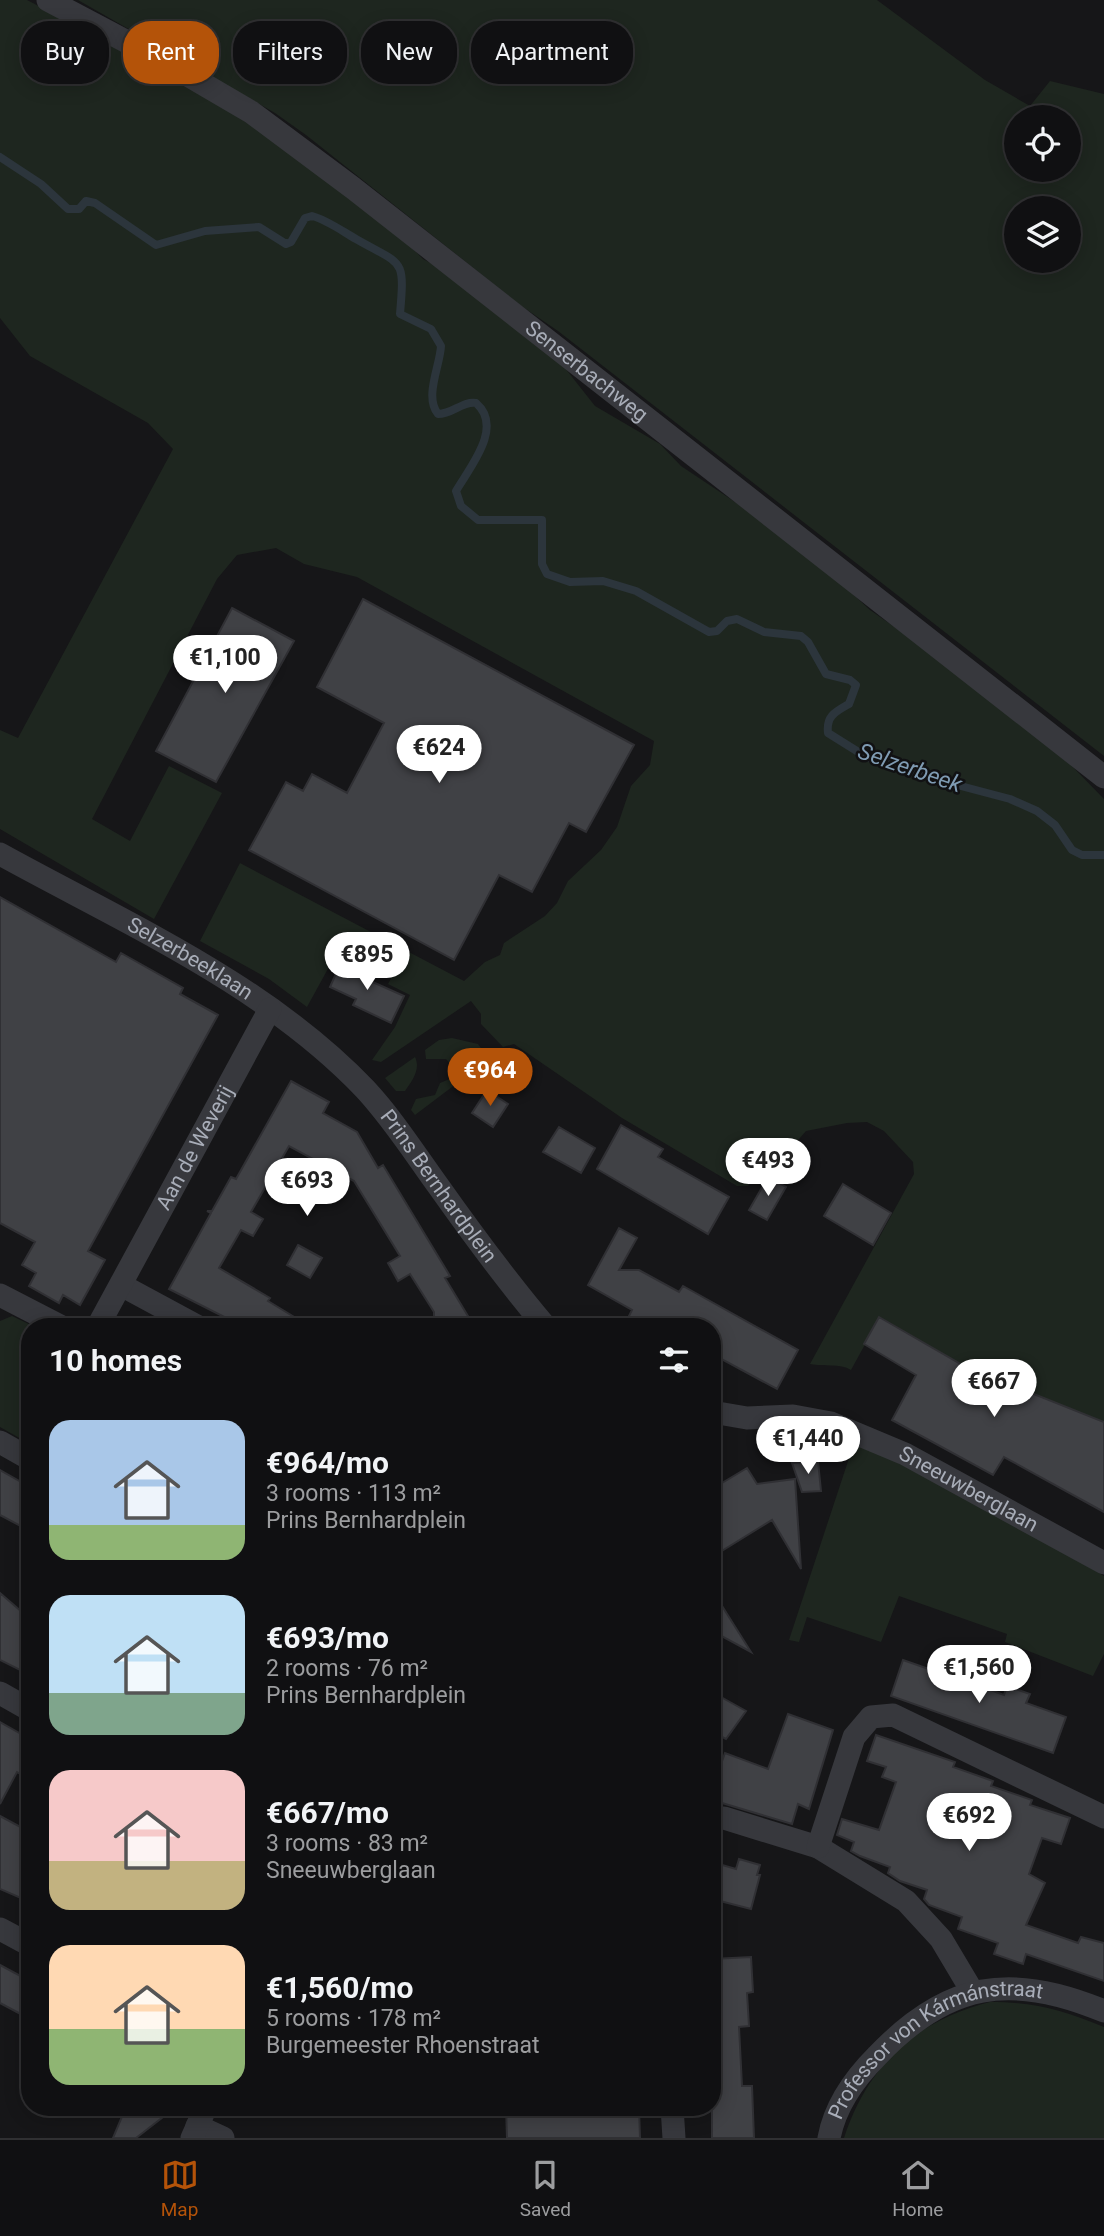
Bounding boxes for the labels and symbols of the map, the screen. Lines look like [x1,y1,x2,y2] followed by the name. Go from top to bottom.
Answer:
[521,316,653,427] street label: Senserbachweg
[168,636,282,695] pin: €1,100
[398,726,480,785] pin: €624
[854,738,966,799] water label: Selzerbeek
[123,912,257,1005] street label: Selzerbeeklaan
[326,932,408,992] pin: €895
[449,1048,531,1108] pin: €964
[151,1081,238,1214] street label: Aan de Weverij
[375,1105,502,1267] street label: Prins Bernhardplein
[727,1138,809,1198] pin: €493
[266,1158,348,1218] pin: €693
[953,1360,1035,1419] pin: €667
[751,1416,865,1476] pin: €1,440
[895,1441,1042,1537] street label: Sneeuwberglaan
[922,1646,1036,1705] pin: €1,560
[928,1794,1010,1853] pin: €692
[823,1977,1045,2123] street label: Professor von Kármánstraat

